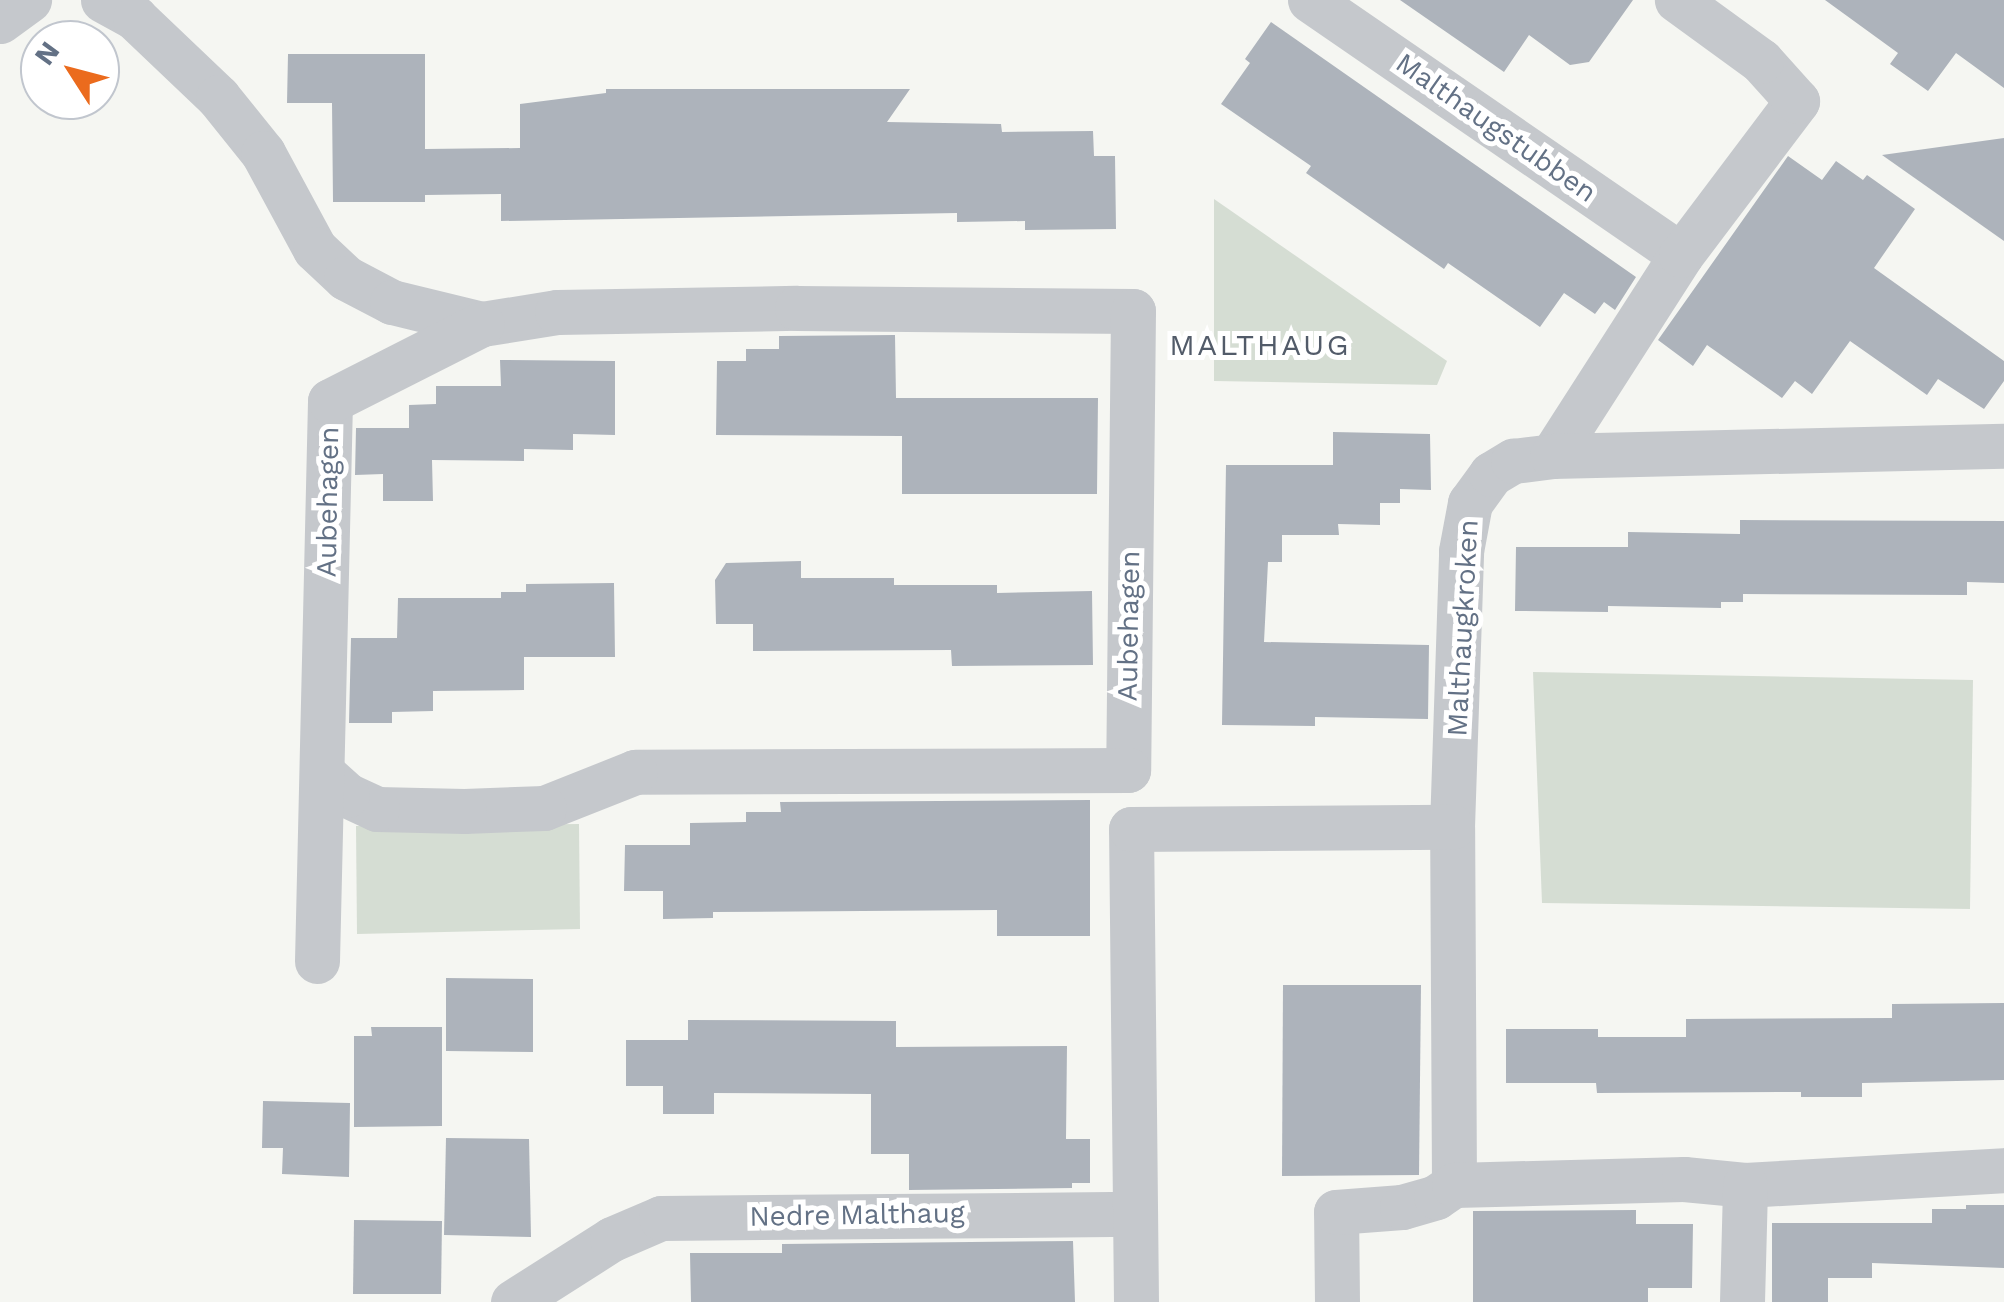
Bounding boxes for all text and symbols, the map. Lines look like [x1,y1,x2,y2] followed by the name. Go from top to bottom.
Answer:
[20,20,120,120] north arrow
[27,35,66,71] text: N
[1389,46,1603,210] street label: Malthaugstubben
[1169,327,1351,363] district label: MALTHAUG
[310,426,346,578] street label: Aubehagen
[1441,519,1485,737] street label: Malthaugkroken
[1111,550,1147,702] street label: Aubehagen
[749,1196,965,1234] street label: Nedre Malthaug

